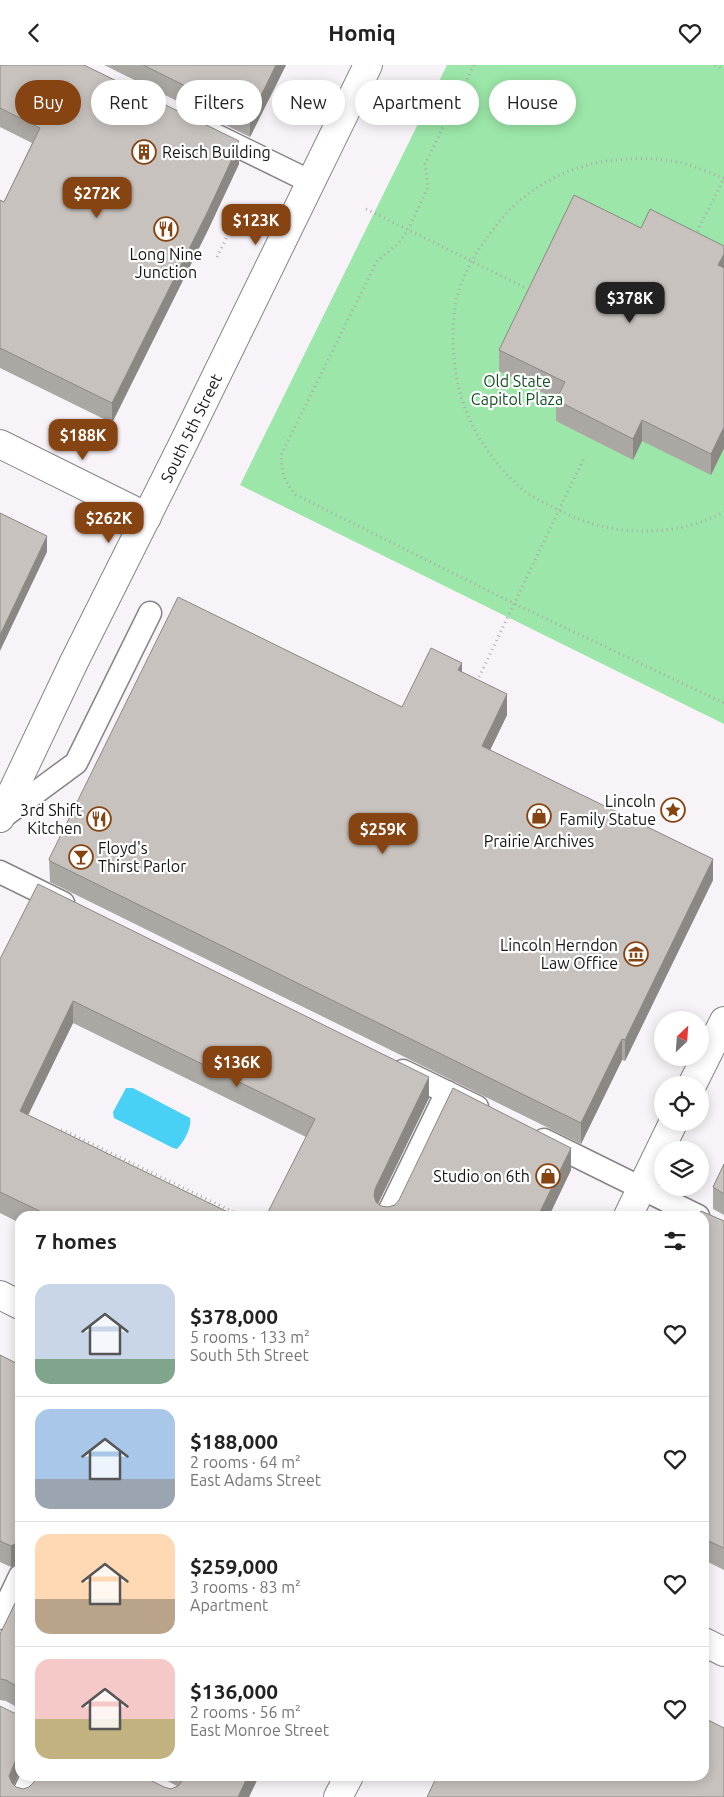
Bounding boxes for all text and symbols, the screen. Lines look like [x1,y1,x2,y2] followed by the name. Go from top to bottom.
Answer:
[20,19,48,47] icon: back
[676,19,704,47] icon: heart
[328,20,396,45] text: Homiq
[15,80,81,125] chip: Buy
[91,80,166,125] chip: Rent
[176,80,262,125] chip: Filters
[272,80,345,125] chip: New
[355,80,479,125] chip: Apartment
[489,80,576,125] chip: House
[131,139,157,165] building icon: Reisch Building
[162,143,271,161] place label: Reisch Building
[62,177,132,219] pin: $272K
[74,184,120,202] text: $272K
[221,203,291,246] pin: $123K
[233,211,279,229] text: $123K
[153,216,179,242] restaurant icon: Long Nine Junction
[130,245,202,281] place label: Long Nine Junction
[595,281,665,324] pin: $378K
[607,289,653,307] text: $378K
[157,370,225,485] street label: South 5th Street
[471,372,563,408] park label: Old State Capitol Plaza
[48,419,118,461] pin: $188K
[60,426,106,444] text: $188K
[74,501,144,544] pin: $262K
[86,509,132,527] text: $262K
[560,792,656,828] place label: Lincoln Family Statue
[660,797,686,823] place icon: Lincoln Family Statue
[20,801,83,837] place label: 3rd Shift Kitchen
[526,803,552,829] shop icon: Prairie Archives
[86,806,112,832] restaurant icon: 3rd Shift Kitchen
[348,813,418,855] pin: $259K
[360,820,406,838] text: $259K
[484,832,594,850] place label: Prairie Archives
[98,839,186,875] place label: Floyd's Thirst Parlor
[68,844,94,870] bar icon: Floyd's Thirst Parlor
[500,936,618,972] place label: Lincoln Herndon Law Office
[623,941,649,967] museum icon: Lincoln Herndon Law Office
[654,1011,709,1066] north arrow
[654,1011,709,1196] map controls
[202,1045,272,1088] pin: $136K
[214,1053,260,1071] text: $136K
[654,1076,709,1131] button: locate
[654,1141,709,1196] button: layers
[535,1163,561,1189] shop icon: Studio on 6th
[433,1167,530,1185] place label: Studio on 6th
[661,1227,689,1255] icon: filters
[35,1229,117,1253] text: 7 homes
[75,1304,135,1364] icon: home
[190,1304,278,1328] text: $378,000
[661,1320,689,1348] icon: heart
[190,1328,310,1346] text: 5 rooms · 133 m²
[190,1346,309,1364] text: South 5th Street
[75,1429,135,1489] icon: home
[190,1429,278,1453] text: $188,000
[661,1445,689,1473] icon: heart
[190,1453,301,1471] text: 2 rooms · 64 m²
[190,1471,321,1489] text: East Adams Street
[75,1554,135,1614] icon: home
[190,1554,278,1578] text: $259,000
[661,1570,689,1598] icon: heart
[190,1578,301,1596] text: 3 rooms · 83 m²
[190,1596,268,1614] text: Apartment
[75,1679,135,1739] icon: home
[190,1679,278,1703] text: $136,000
[661,1695,689,1723] icon: heart
[190,1703,301,1721] text: 2 rooms · 56 m²
[190,1721,329,1739] text: East Monroe Street

